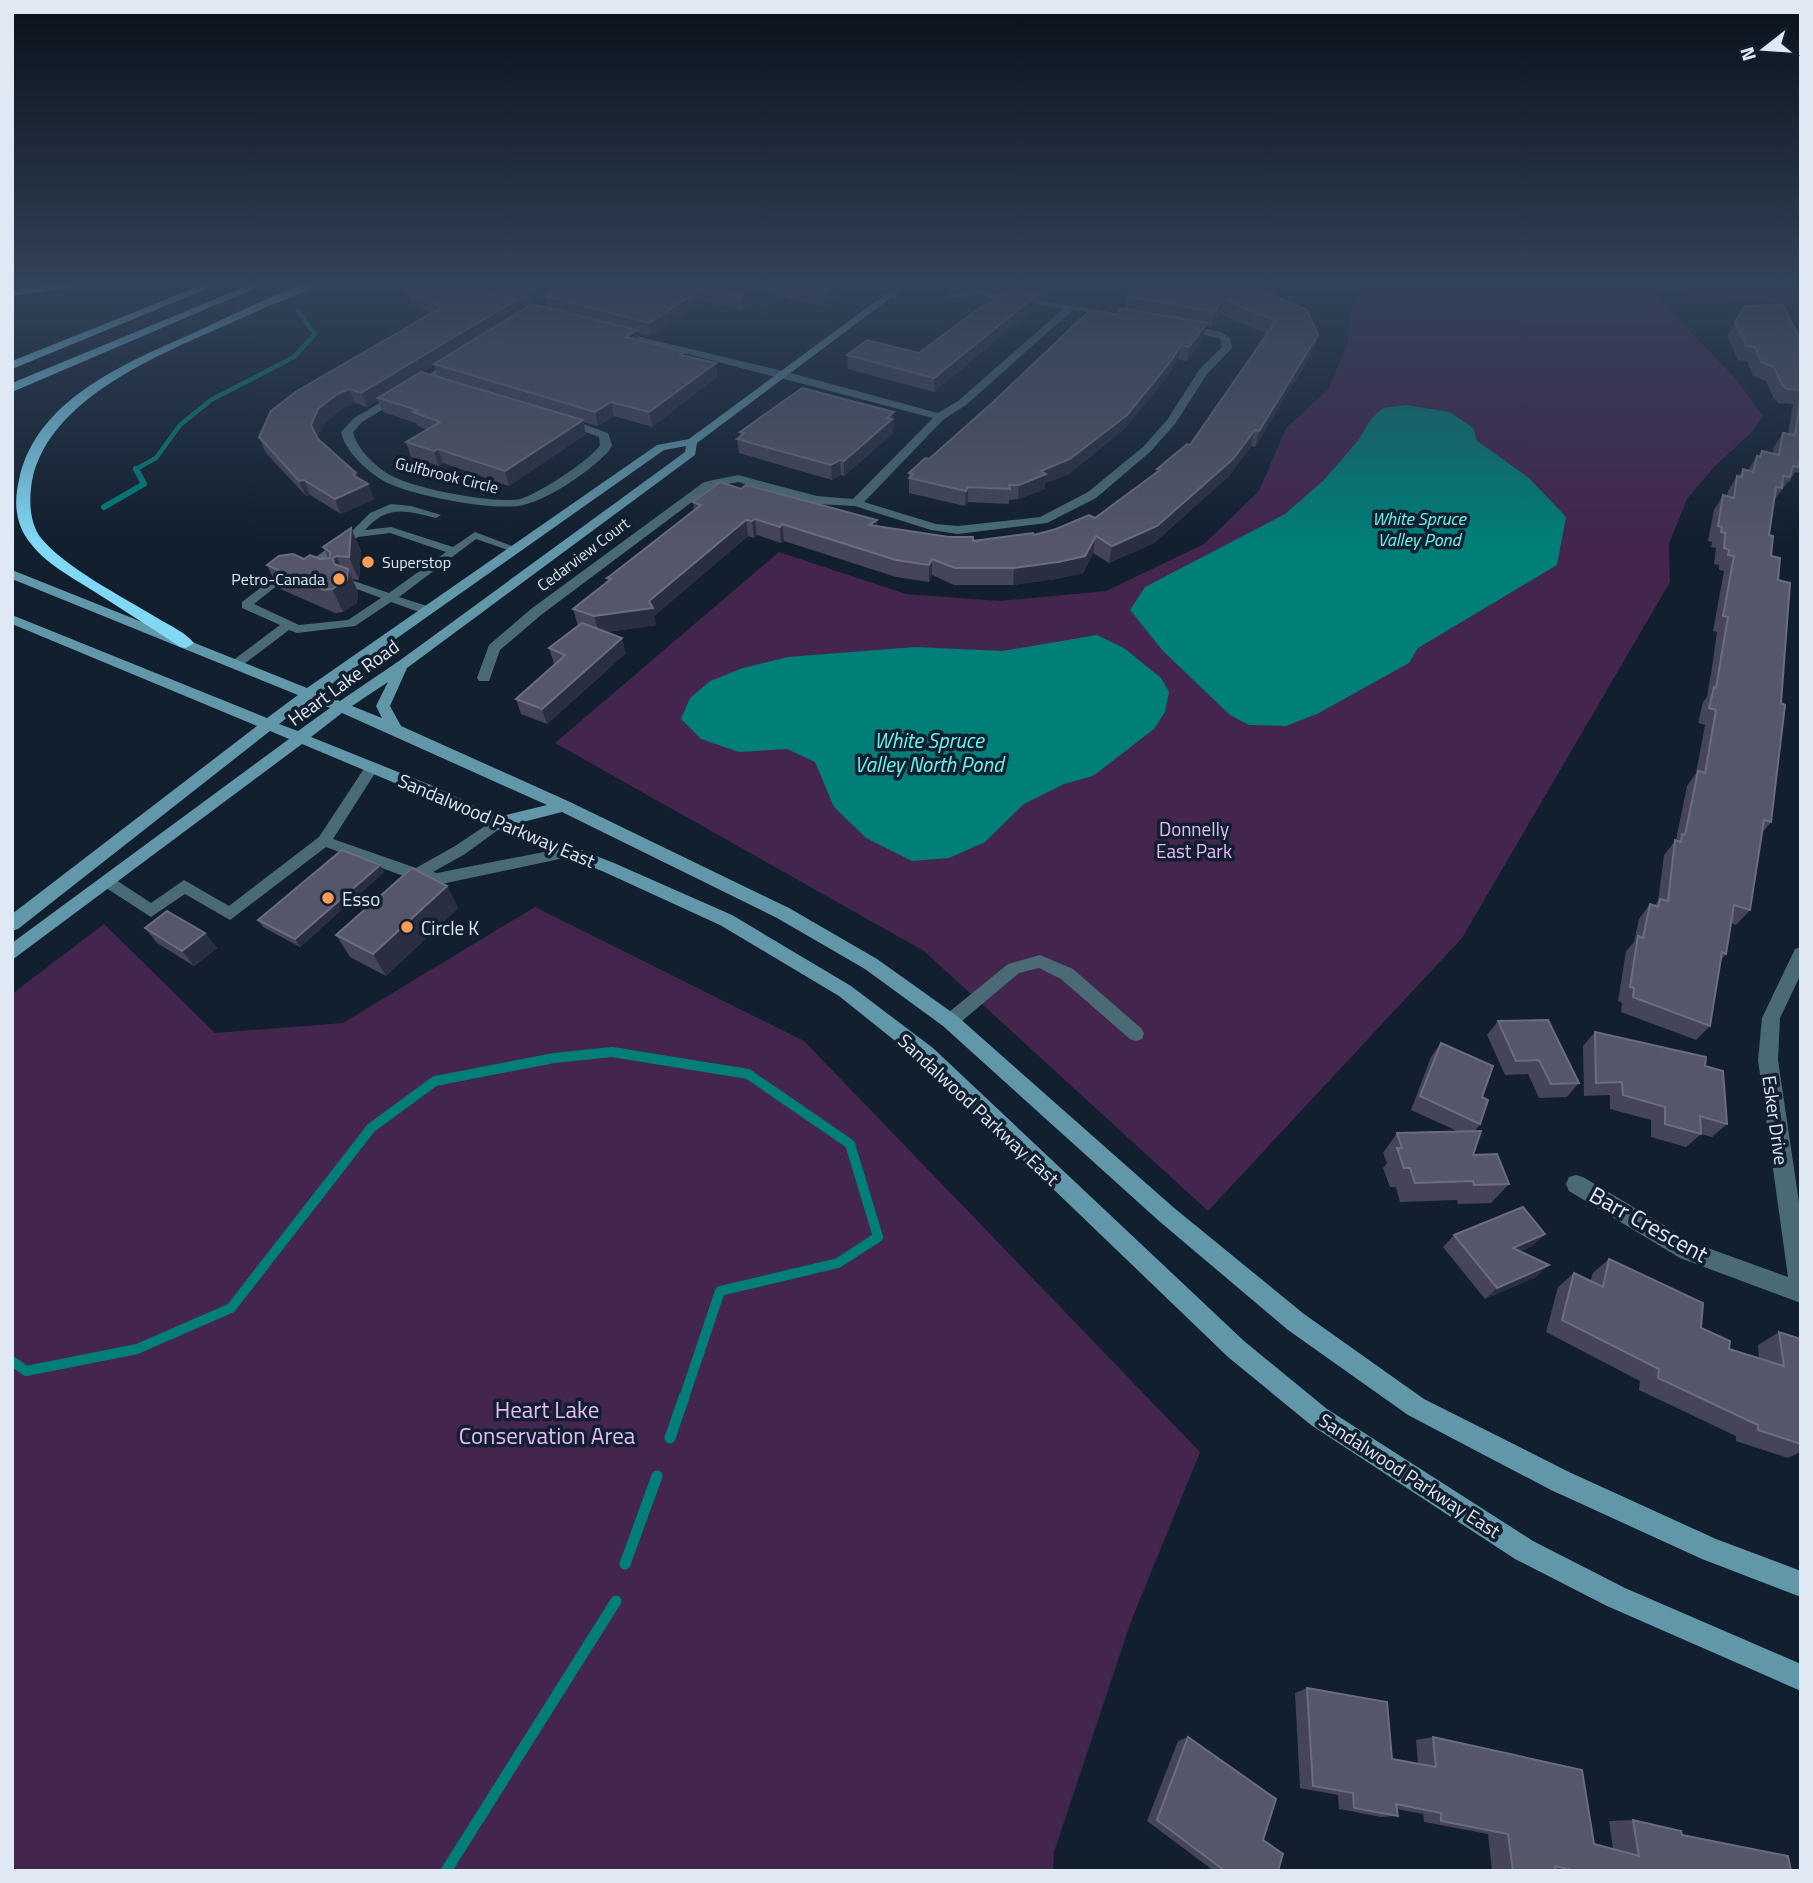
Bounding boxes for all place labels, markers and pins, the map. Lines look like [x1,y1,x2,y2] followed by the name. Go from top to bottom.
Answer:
[382,550,451,574] place label: Superstop
[360,554,376,570] marker: Superstop
[231,567,325,591] place label: Petro-Canada
[331,571,347,587] marker: Petro-Canada
[342,884,380,913] place label: Esso
[320,890,336,906] marker: Esso
[421,913,479,942] place label: Circle K
[399,919,415,935] marker: Circle K

